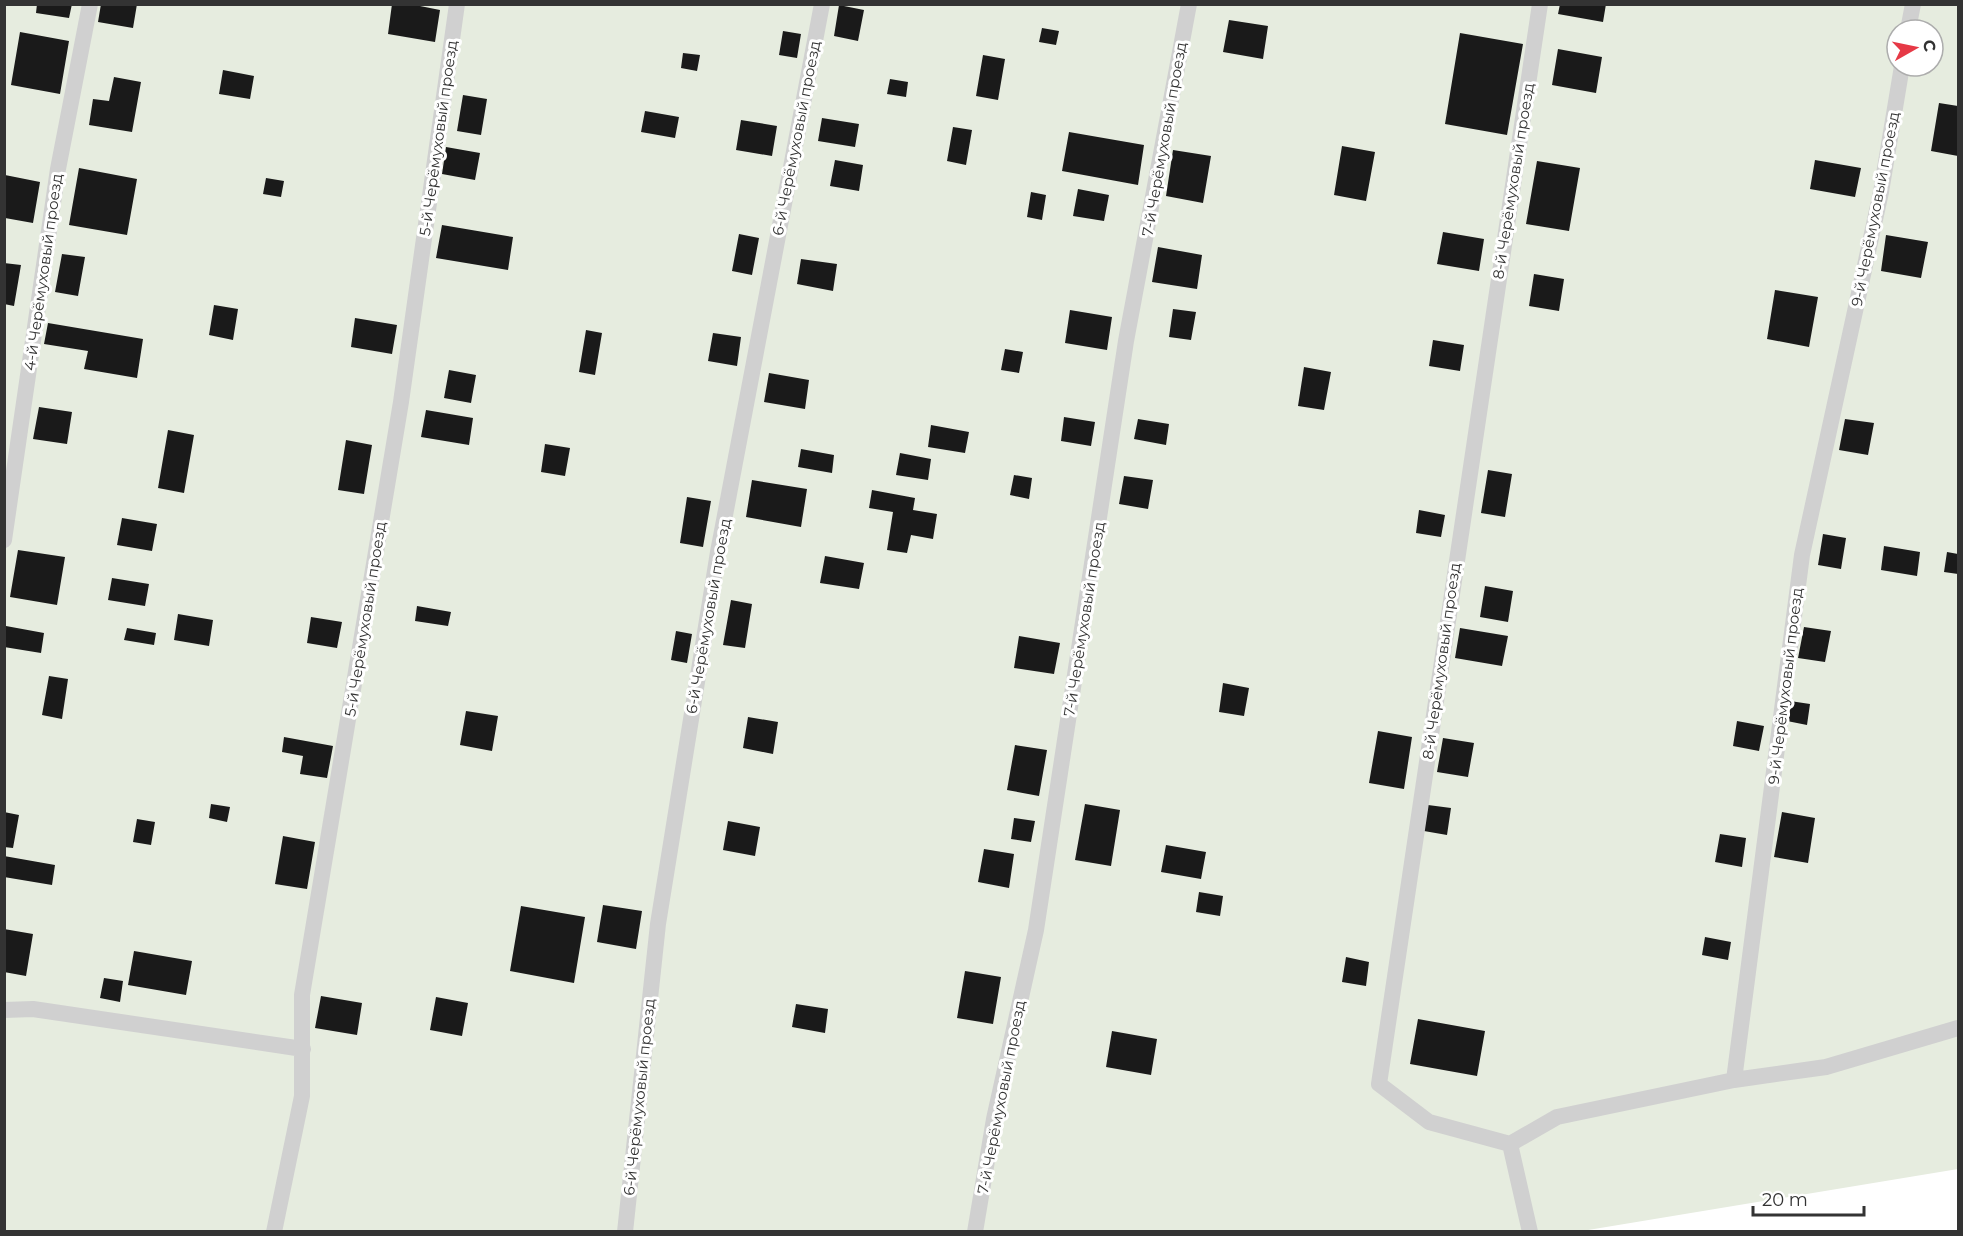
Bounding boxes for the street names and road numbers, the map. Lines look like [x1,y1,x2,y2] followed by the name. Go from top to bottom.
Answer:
[415,39,461,237] street label: 5-й Черёмуховый проезд
[768,39,824,237] street label: 6-й Черёмуховый проезд
[1138,40,1190,238] street label: 7-й Черёмуховый проезд
[1488,81,1538,280] street label: 8-й Черёмуховый проезд
[1847,110,1903,308] street label: 9-й Черёмуховый проезд
[20,172,66,372] street label: 4-й Черёмуховый проезд
[681,517,735,715] street label: 6-й Черёмуховый проезд
[340,520,390,718] street label: 5-й Черёмуховый проезд
[1059,520,1109,718] street label: 7-й Черёмуховый проезд
[1418,561,1464,761] street label: 8-й Черёмуховый проезд
[1764,586,1807,785] street label: 9-й Черёмуховый проезд
[619,997,659,1196] street label: 6-й Черёмуховый проезд
[973,998,1029,1195] street label: 7-й Черёмуховый проезд

